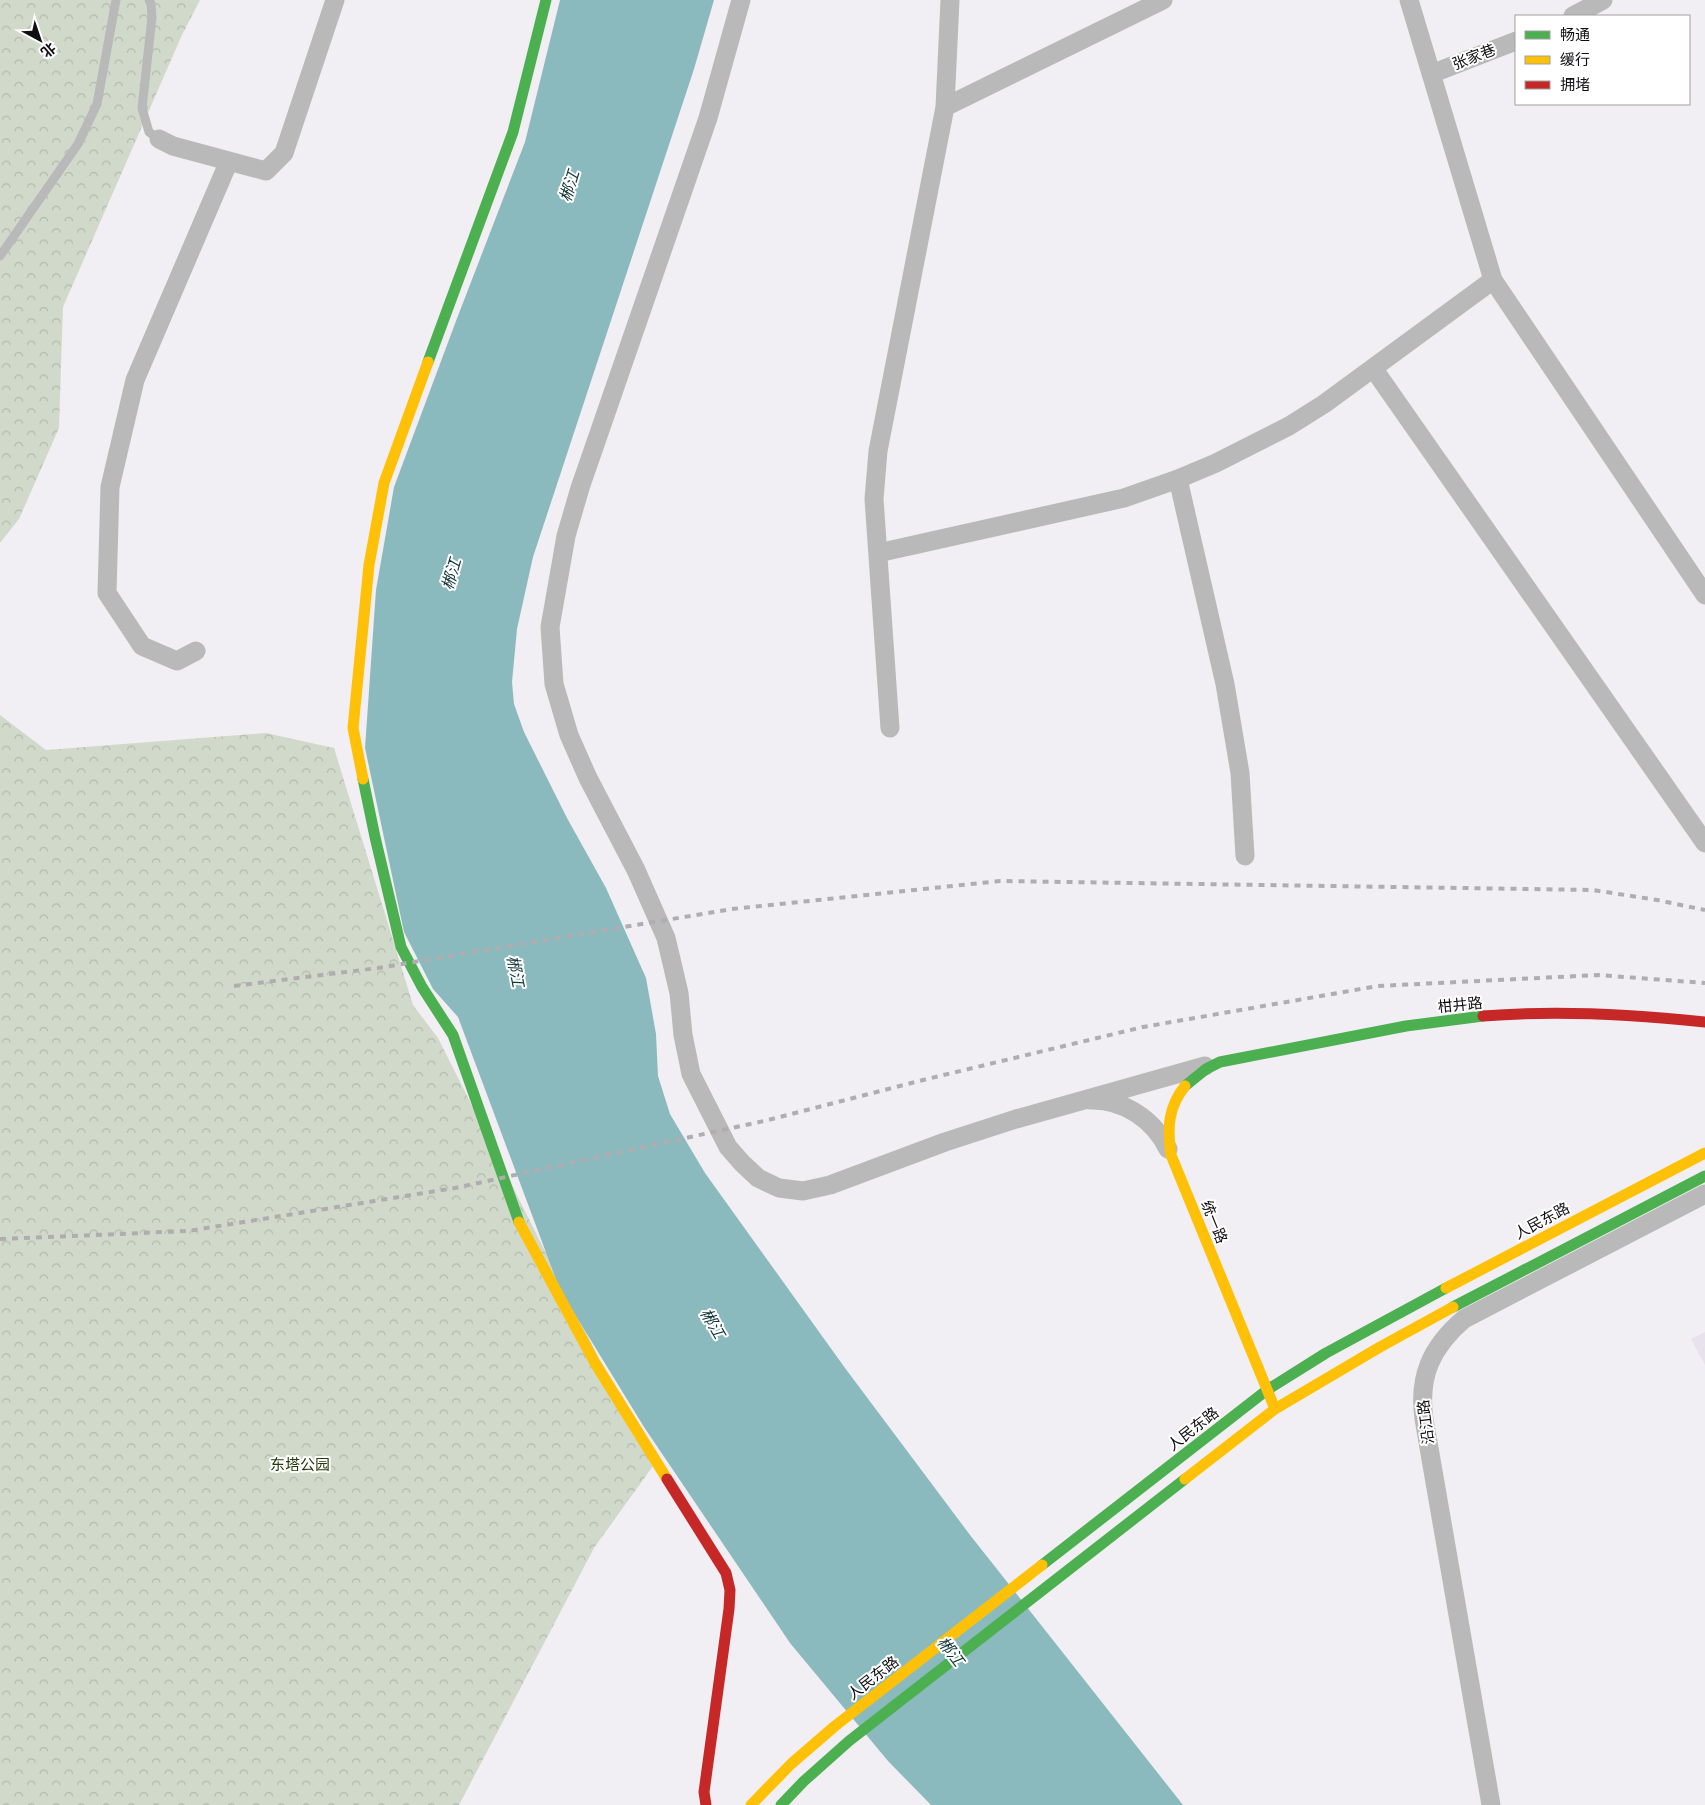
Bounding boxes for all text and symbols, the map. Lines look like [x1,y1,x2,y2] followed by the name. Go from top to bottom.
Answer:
[15,15,65,65] north arrow
[1515,15,1690,105] legend
[1560,26,1590,44] text: 畅通
[38,39,59,61] text: 北
[1450,41,1498,73] street label: 张家巷
[1560,51,1590,69] text: 缓行
[1560,76,1590,94] text: 拥堵
[556,166,584,204] water label: 郴江
[438,554,466,592] water label: 郴江
[503,954,528,991] water label: 郴江
[1437,994,1483,1016] street label: 柑井路
[1197,1198,1231,1246] street label: 统一路
[1511,1199,1573,1243] street label: 人民东路
[696,1305,730,1344] water label: 郴江
[1414,1399,1438,1445] street label: 沿江路
[1164,1403,1222,1455] street label: 人民东路
[270,1456,330,1474] park label: 东塔公园
[933,1633,969,1671] water label: 郴江
[844,1652,902,1704] street label: 人民东路

